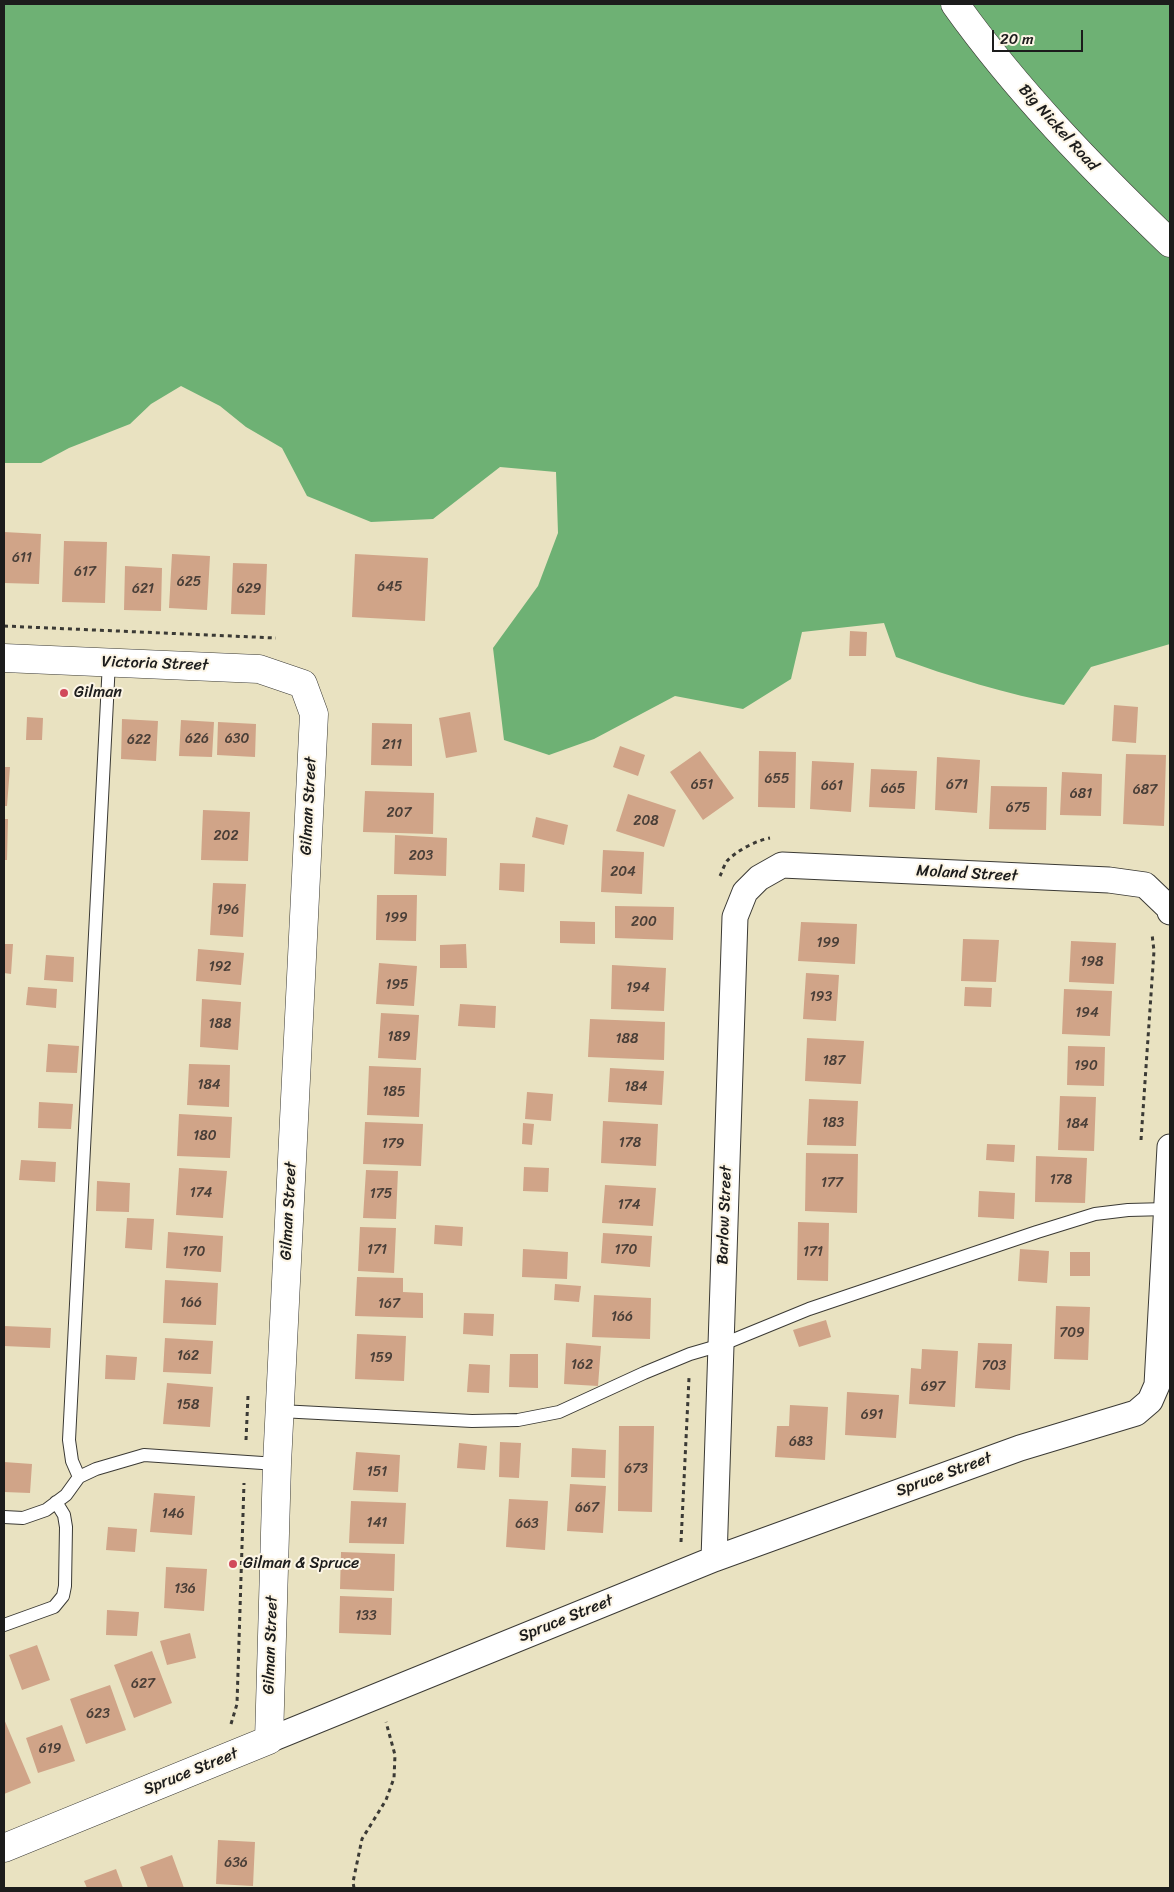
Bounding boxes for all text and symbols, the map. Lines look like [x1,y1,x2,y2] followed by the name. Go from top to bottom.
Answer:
[994,20,1085,52] scale bar
[1000,26,1034,52] text: 20 m
[1014,81,1102,175] street label: Big Nickel Road
[12,550,32,566] house number: 611
[74,564,96,580] house number: 617
[177,574,201,590] house number: 625
[377,579,403,595] house number: 645
[132,581,154,597] house number: 621
[237,581,261,597] house number: 629
[101,653,209,675] street label: Victoria Street
[74,683,122,703] place label: Gilman
[58,687,70,699] marker: Gilman
[185,731,209,747] house number: 626
[225,731,249,747] house number: 630
[127,732,151,748] house number: 622
[382,737,402,753] house number: 211
[297,756,321,856] street label: Gilman Street
[764,771,790,787] house number: 655
[691,777,713,793] house number: 651
[946,777,968,793] house number: 671
[821,778,843,794] house number: 661
[881,781,905,797] house number: 665
[1133,782,1157,798] house number: 687
[1070,786,1092,802] house number: 681
[1006,800,1030,816] house number: 675
[387,805,411,821] house number: 207
[633,813,659,829] house number: 208
[213,828,239,844] house number: 202
[409,848,433,864] house number: 203
[916,862,1018,886] street label: Moland Street
[610,864,636,880] house number: 204
[217,902,239,918] house number: 196
[384,910,408,926] house number: 199
[631,914,657,930] house number: 200
[816,935,840,951] house number: 199
[1080,954,1104,970] house number: 198
[209,959,231,975] house number: 192
[385,977,409,993] house number: 195
[626,980,650,996] house number: 194
[810,989,832,1005] house number: 193
[1075,1005,1099,1021] house number: 194
[209,1016,231,1032] house number: 188
[387,1029,411,1045] house number: 189
[616,1031,638,1047] house number: 188
[823,1053,845,1069] house number: 187
[1074,1058,1098,1074] house number: 190
[197,1077,221,1093] house number: 184
[624,1079,648,1095] house number: 184
[382,1084,406,1100] house number: 185
[822,1115,844,1131] house number: 183
[1065,1116,1089,1132] house number: 184
[193,1128,217,1144] house number: 180
[619,1135,641,1151] house number: 178
[382,1136,404,1152] house number: 179
[277,1161,301,1261] street label: Gilman Street
[714,1165,736,1265] street label: Barlow Street
[1050,1172,1072,1188] house number: 178
[821,1175,843,1191] house number: 177
[190,1185,212,1201] house number: 174
[370,1186,392,1202] house number: 175
[618,1197,640,1213] house number: 174
[367,1242,387,1258] house number: 171
[615,1242,637,1258] house number: 170
[183,1244,205,1260] house number: 170
[803,1244,823,1260] house number: 171
[180,1295,202,1311] house number: 166
[378,1296,400,1312] house number: 167
[611,1309,633,1325] house number: 166
[1059,1325,1085,1341] house number: 709
[177,1348,199,1364] house number: 162
[369,1350,393,1366] house number: 159
[571,1357,593,1373] house number: 162
[982,1358,1006,1374] house number: 703
[921,1379,945,1395] house number: 697
[176,1397,200,1413] house number: 158
[861,1407,883,1423] house number: 691
[789,1434,813,1450] house number: 683
[893,1449,995,1501] street label: Spruce Street
[624,1461,648,1477] house number: 673
[367,1464,387,1480] house number: 151
[575,1500,599,1516] house number: 667
[162,1506,184,1522] house number: 146
[367,1515,387,1531] house number: 141
[515,1516,539,1532] house number: 663
[243,1554,359,1574] place label: Gilman & Spruce
[227,1558,239,1570] marker: Gilman & Spruce
[174,1581,196,1597] house number: 136
[516,1591,616,1647] street label: Spruce Street
[260,1595,282,1695] street label: Gilman Street
[355,1608,377,1624] house number: 133
[131,1676,155,1692] house number: 627
[86,1706,110,1722] house number: 623
[39,1741,61,1757] house number: 619
[141,1744,241,1800] street label: Spruce Street
[224,1855,248,1871] house number: 636

